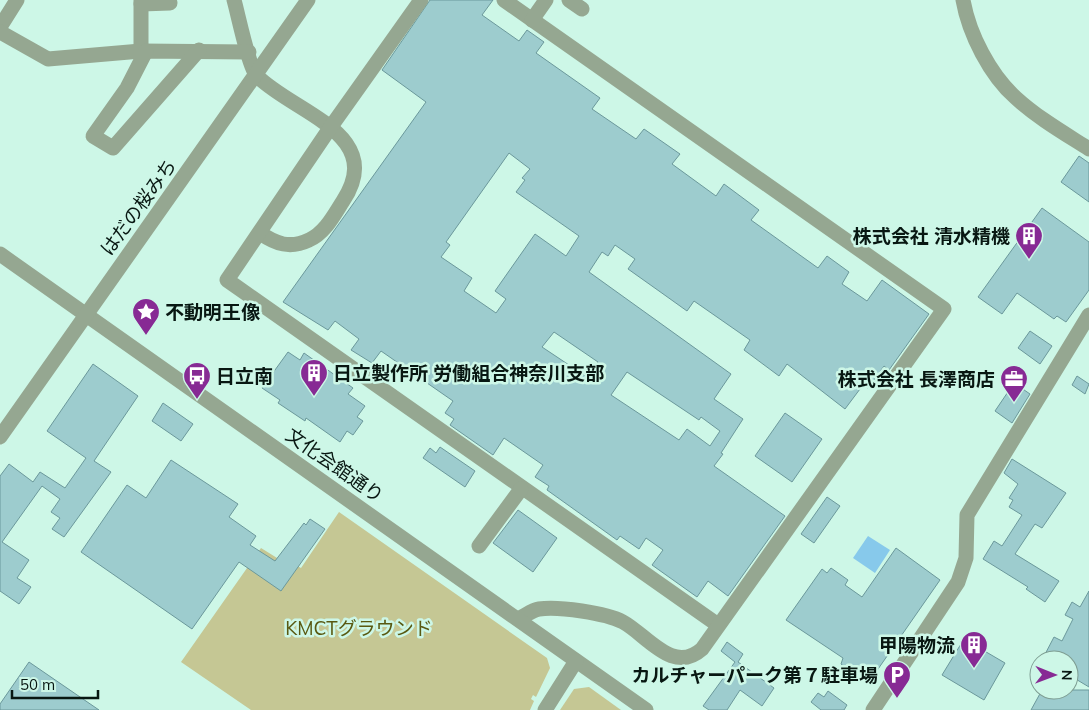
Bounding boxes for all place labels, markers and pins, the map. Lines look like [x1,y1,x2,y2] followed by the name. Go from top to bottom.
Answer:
[1014,221,1044,260] building icon: 株式会社 清水精機
[853,224,1010,248] place label: 株式会社 清水精機
[131,297,161,336] place icon: 不動明王像
[165,300,260,324] place label: 不動明王像
[299,358,329,397] building icon: 日立製作所 労働組合神奈川支部
[182,361,212,400] bus stop icon: 日立南
[333,361,604,385] place label: 日立製作所 労働組合神奈川支部
[216,364,273,388] place label: 日立南
[999,364,1029,403] office icon: 株式会社 長澤商店
[838,367,995,391] place label: 株式会社 長澤商店
[959,630,989,669] building icon: 甲陽物流
[879,633,955,657] place label: 甲陽物流
[882,660,912,699] parking icon: カルチャーパーク第７駐車場
[631,663,878,687] place label: カルチャーパーク第７駐車場

